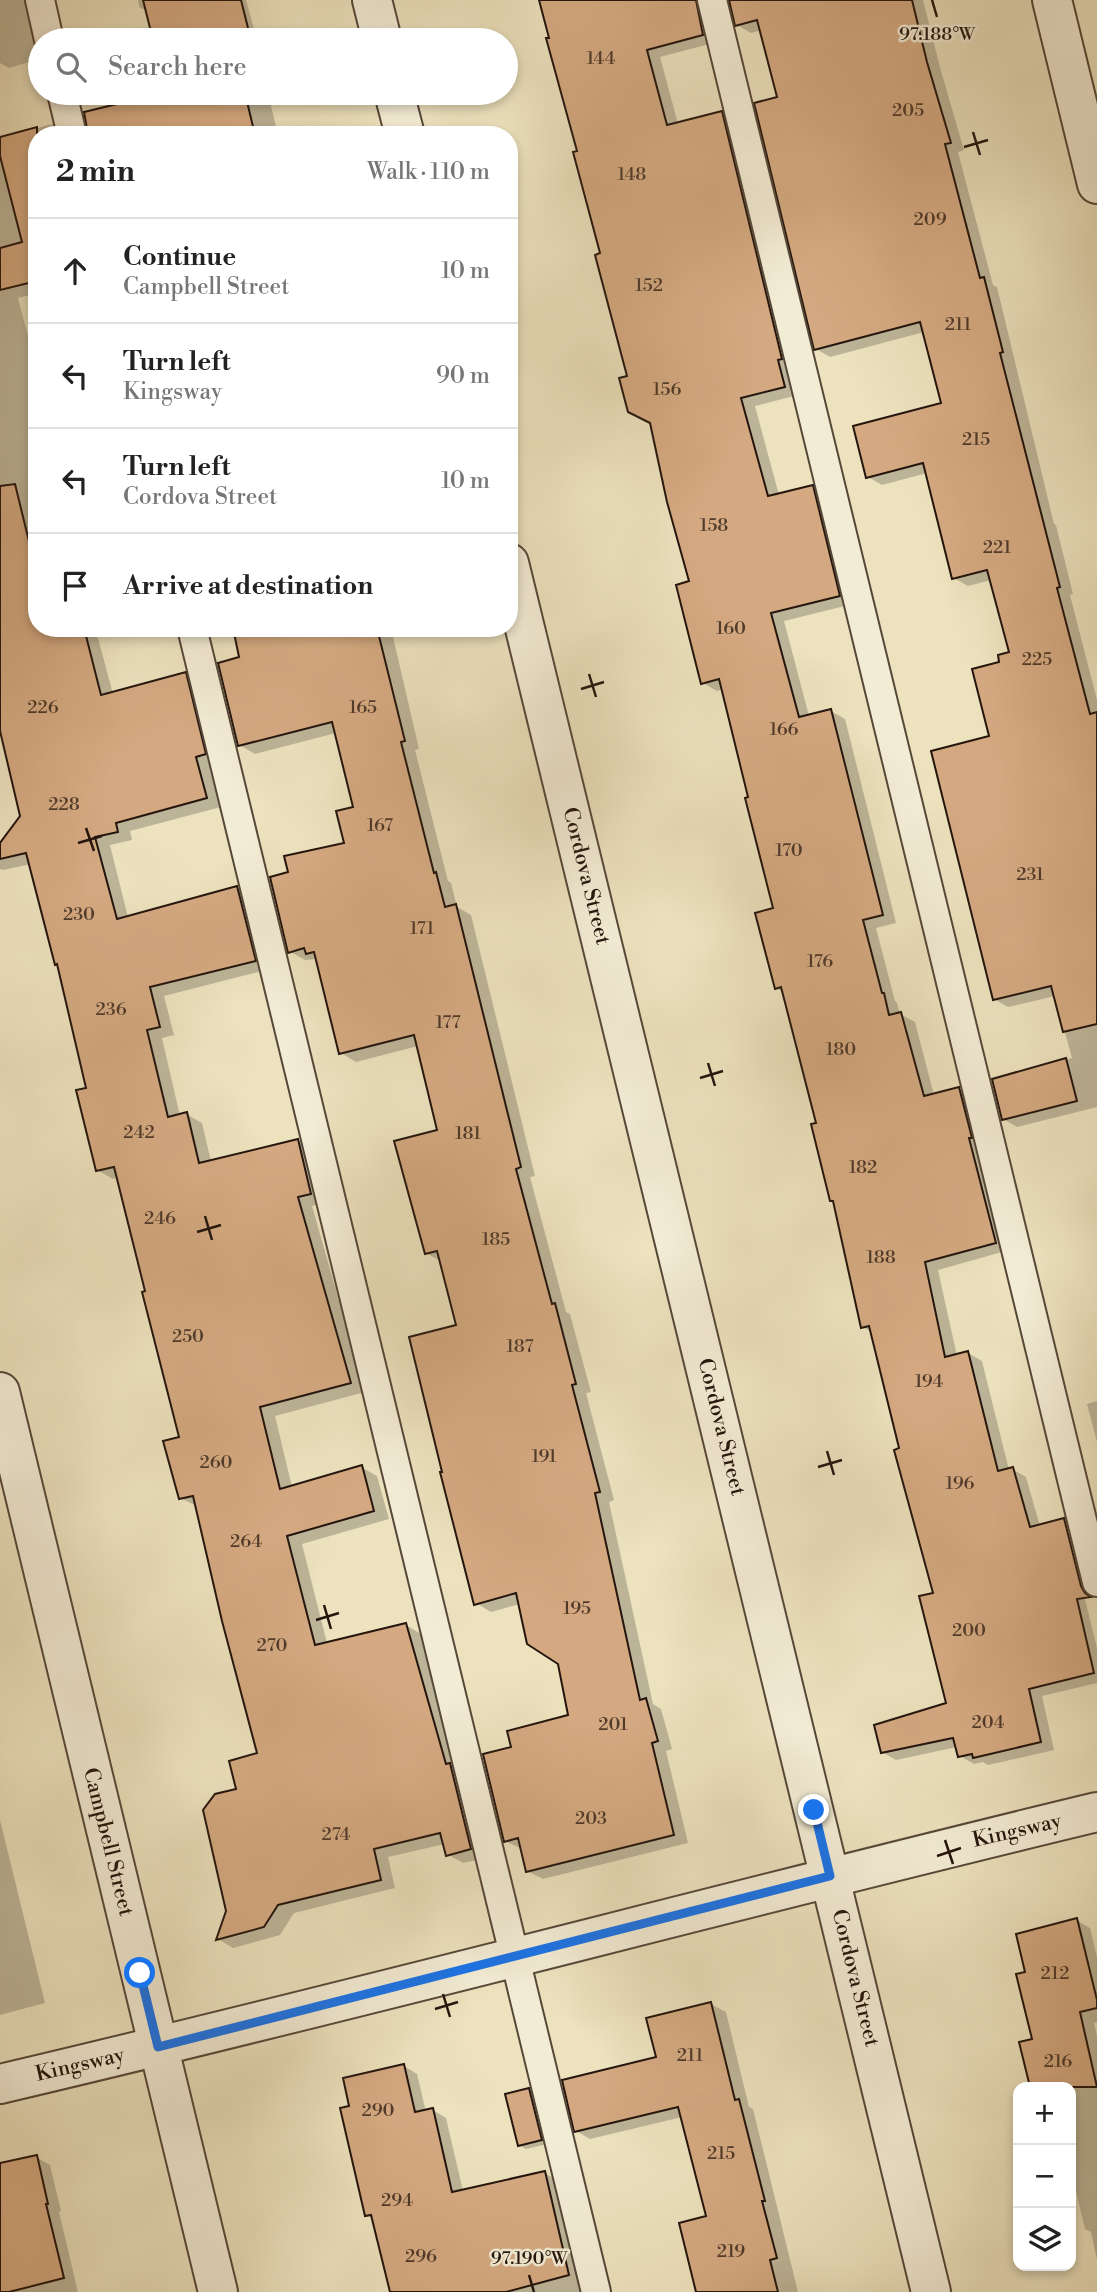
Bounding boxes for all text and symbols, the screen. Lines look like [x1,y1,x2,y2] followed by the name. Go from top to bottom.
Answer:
[899,23,976,46] text: 97.188°W
[28,28,518,105] search box
[587,47,616,70] house number: 144
[52,48,90,86] icon: search
[108,51,247,83] text: Search here
[892,99,924,122] house number: 205
[56,153,135,191] text: 2 min
[367,158,490,186] text: Walk · 110 m
[618,163,646,186] house number: 148
[913,208,947,231] house number: 209
[123,241,236,273] text: Continue
[56,252,94,290] icon: ahead
[441,257,490,285] text: 10 m
[123,273,289,301] text: Campbell Street
[635,274,663,297] house number: 152
[945,313,972,336] house number: 211
[123,346,231,378] text: Turn left
[56,357,94,395] icon: left
[436,362,490,390] text: 90 m
[123,378,222,406] text: Kingsway
[653,378,681,401] house number: 156
[962,428,990,451] house number: 215
[123,451,231,483] text: Turn left
[56,462,94,500] icon: left
[441,467,490,495] text: 10 m
[123,483,277,511] text: Cordova Street
[700,514,728,537] house number: 158
[983,536,1011,559] house number: 221
[56,567,94,605] icon: arrive
[123,570,373,602] text: Arrive at destination
[716,617,746,640] house number: 160
[1022,648,1052,671] house number: 225
[27,696,59,719] house number: 226
[349,696,377,719] house number: 165
[770,718,799,741] house number: 166
[48,793,80,816] house number: 228
[556,805,616,948] street label: Cordova Street
[367,814,393,837] house number: 167
[775,839,803,862] house number: 170
[1016,863,1044,886] house number: 231
[63,903,95,926] house number: 230
[410,917,434,940] house number: 171
[807,950,833,973] house number: 176
[95,998,127,1021] house number: 236
[436,1011,460,1034] house number: 177
[826,1038,856,1061] house number: 180
[123,1121,155,1144] house number: 242
[455,1122,481,1145] house number: 181
[849,1156,877,1179] house number: 182
[144,1207,176,1230] house number: 246
[482,1228,510,1251] house number: 185
[866,1246,896,1269] house number: 188
[172,1325,204,1348] house number: 250
[506,1335,534,1358] house number: 187
[691,1356,751,1499] street label: Cordova Street
[915,1370,944,1393] house number: 194
[531,1445,557,1468] house number: 191
[199,1451,233,1474] house number: 260
[946,1472,975,1495] house number: 196
[230,1530,262,1553] house number: 264
[563,1597,591,1620] house number: 195
[952,1619,986,1642] house number: 200
[257,1634,287,1657] house number: 270
[972,1711,1005,1734] house number: 204
[598,1713,628,1736] house number: 201
[77,1765,139,1919] street label: Campbell Street
[798,1794,829,1825] route end
[575,1807,607,1830] house number: 203
[970,1808,1065,1854] street label: Kingsway
[322,1823,351,1846] house number: 274
[825,1907,885,2050] street label: Cordova Street
[124,1957,155,1988] route start
[1041,1962,1069,1985] house number: 212
[33,2042,128,2088] street label: Kingsway
[677,2044,704,2067] house number: 211
[1044,2050,1072,2073] house number: 216
[1013,2082,1076,2271] map controls
[1013,2082,1076,2145] button: +
[361,2099,395,2122] house number: 290
[707,2142,735,2165] house number: 215
[1013,2145,1076,2208] button: −
[381,2189,413,2212] house number: 294
[1013,2208,1076,2271] button: layers
[717,2240,745,2263] house number: 219
[405,2245,437,2268] house number: 296
[491,2247,568,2270] text: 97.190°W

